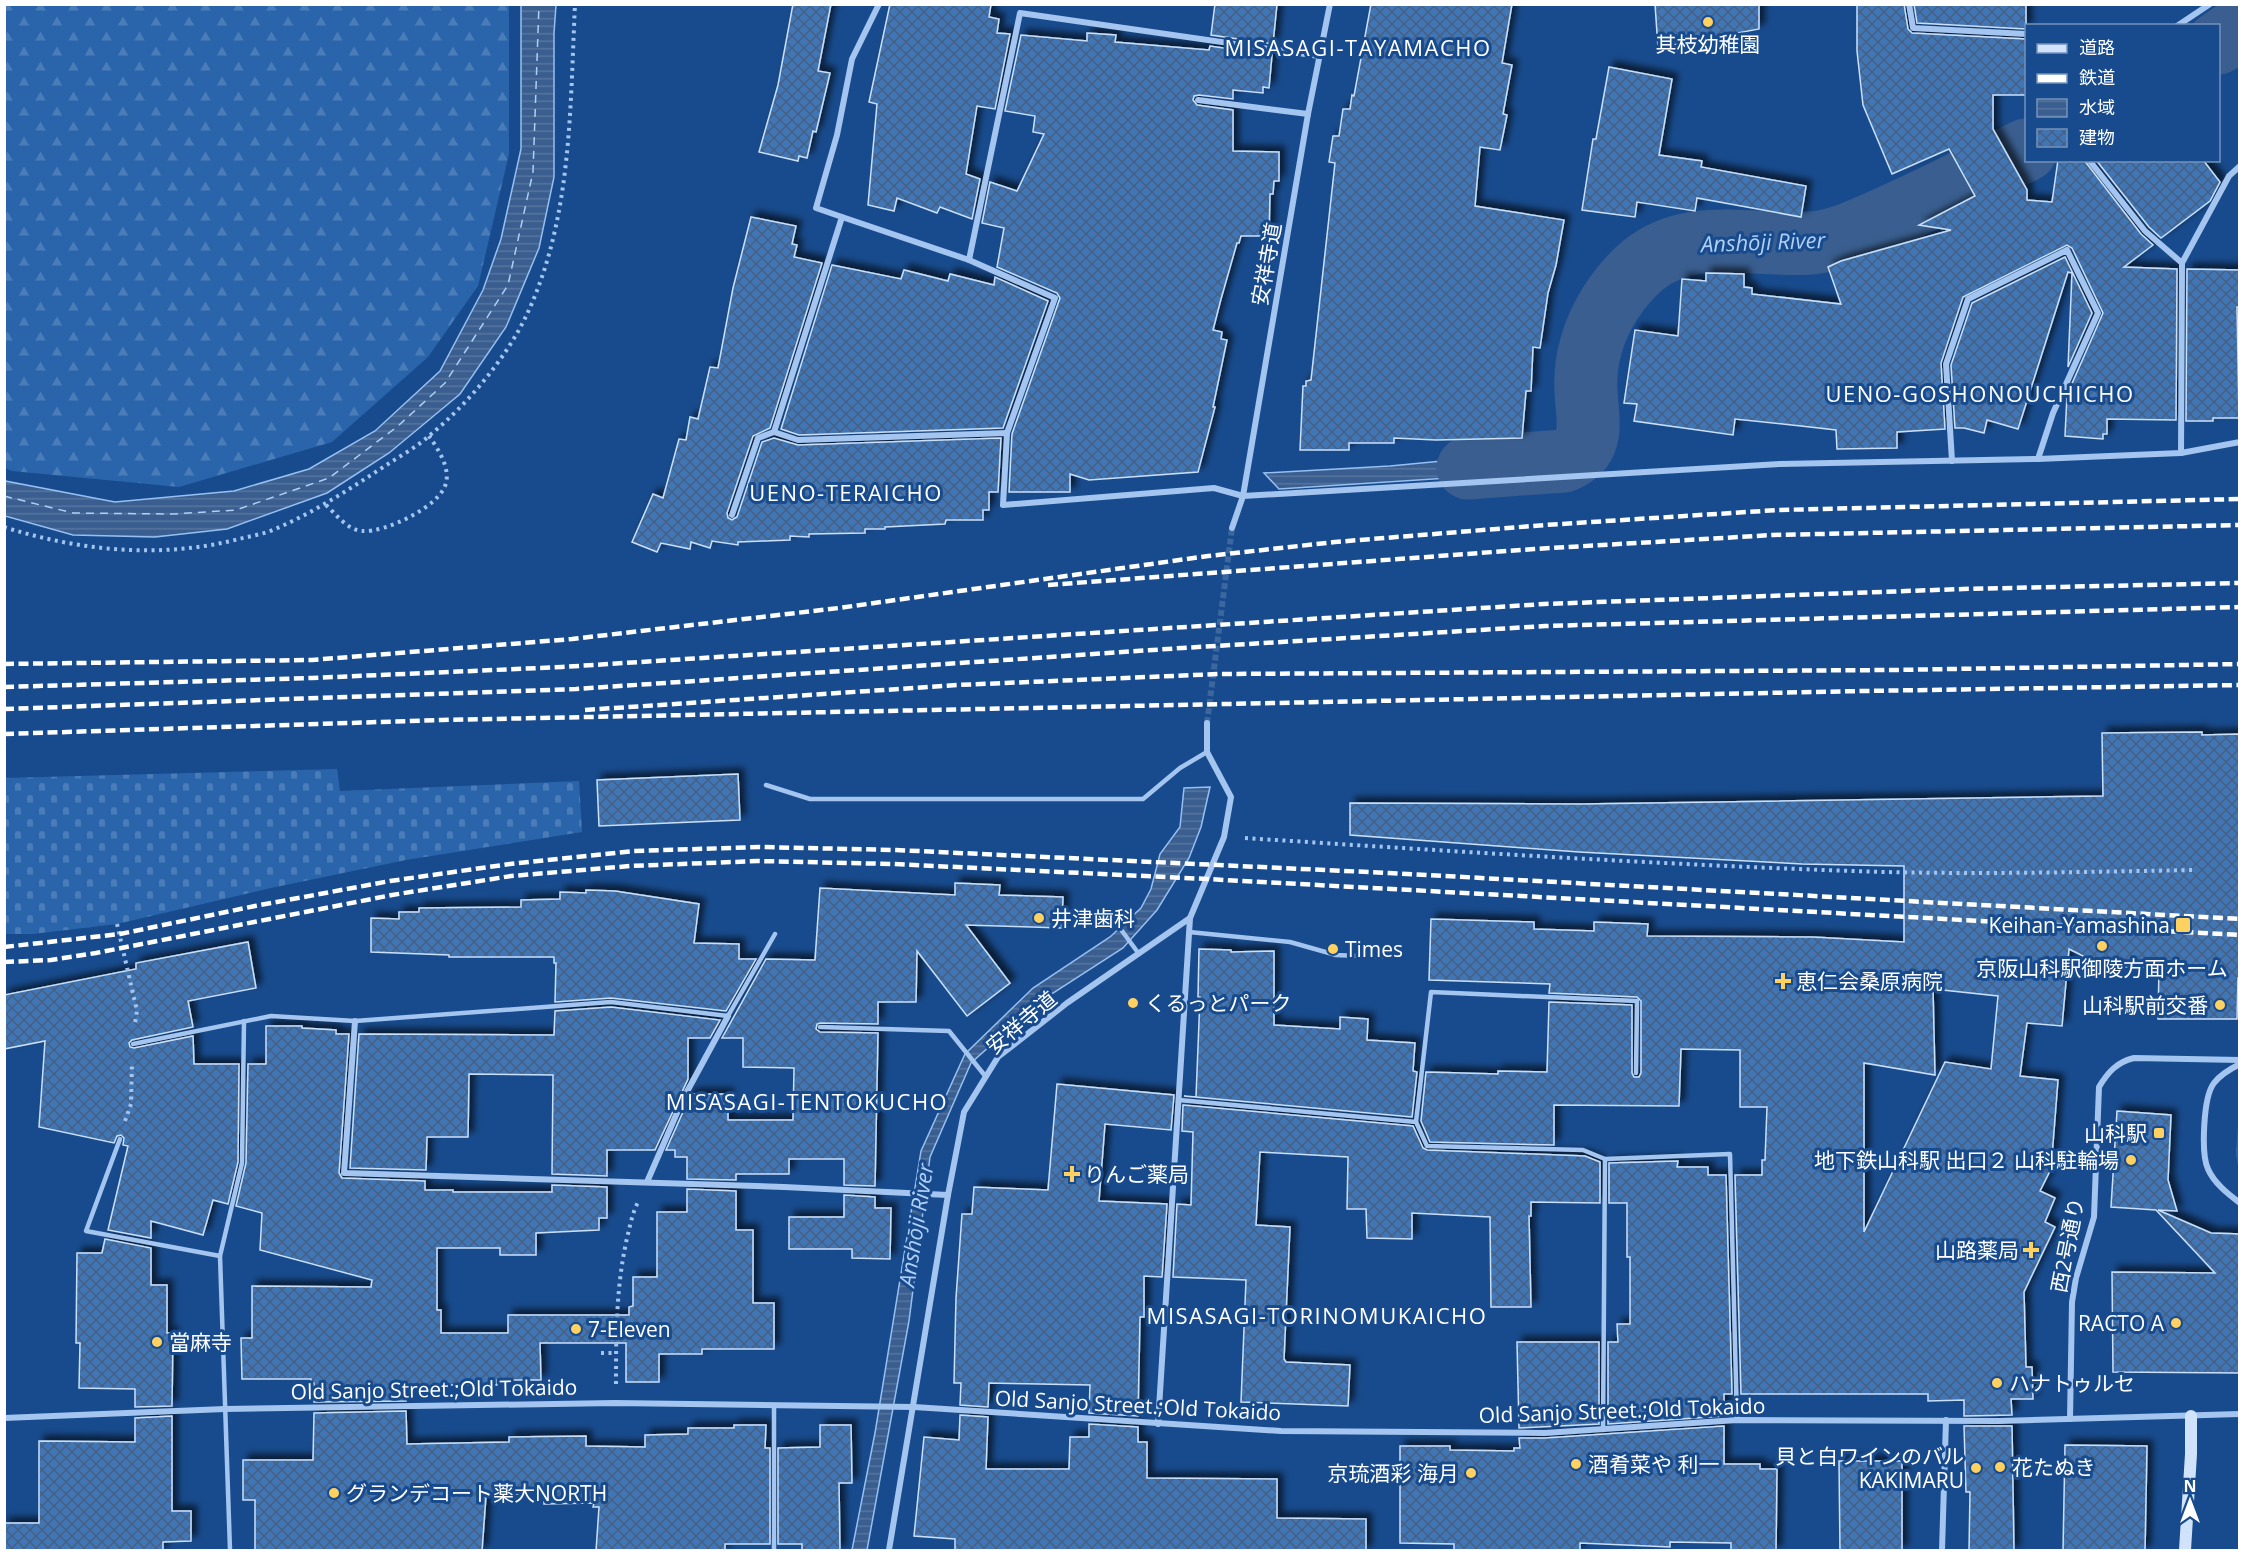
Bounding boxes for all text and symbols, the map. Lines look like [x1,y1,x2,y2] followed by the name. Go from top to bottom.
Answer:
[1701,15,1715,29] marker: 其枝幼稚園
[2025,24,2220,162] legend
[1656,30,1761,58] place label: 其枝幼稚園
[1224,32,1492,62] district label: MISASAGI-TAYAMACHO
[2079,35,2115,59] text: 道路
[2079,65,2115,89] text: 鉄道
[2079,95,2115,119] text: 水域
[2079,125,2115,149] text: 建物
[1245,220,1287,308] street label: 安祥寺道
[1698,224,1827,258] water label: Anshōji River
[1825,378,2135,408] district label: UENO-GOSHONOUCHICHO
[749,477,943,507] district label: UENO-TERAICHO
[1051,904,1135,932] place label: 井津歯科
[1032,911,1046,925] marker: 井津歯科
[1989,911,2170,939] place label: Keihan-Yamashina
[2174,916,2192,934] marker: Keihan-Yamashina
[1345,935,1403,963] place label: Times
[2095,939,2109,953] marker: 京阪山科駅御陵方面ホーム
[1326,942,1340,956] marker: Times
[1976,954,2228,982] place label: 京阪山科駅御陵方面ホーム
[1796,967,1943,995] place label: 恵仁会桑原病院
[1774,972,1792,990] marker: 恵仁会桑原病院
[980,984,1062,1060] street label: 安祥寺道
[1145,989,1292,1017] place label: くるっとパーク
[2082,991,2208,1019] place label: 山科駅前交番
[1126,996,1140,1010] marker: くるっとパーク
[2213,998,2227,1012] marker: 山科駅前交番
[666,1086,948,1116] district label: MISASAGI-TENTOKUCHO
[2084,1119,2147,1147] place label: 山科駅
[2152,1126,2166,1140] marker: 山科駅
[1814,1146,2119,1174] place label: 地下鉄山科駅 出口２ 山科駐輪場
[2124,1153,2138,1167] marker: 地下鉄山科駅 出口２ 山科駐輪場
[890,1160,940,1291] water label: Anshōji River
[1084,1160,1189,1188] place label: りんご薬局
[1065,1167,1079,1181] marker: りんご薬局
[2044,1195,2090,1295] street label: 西2号通り
[1935,1236,2019,1264] place label: 山路薬局
[2024,1243,2038,1257] marker: 山路薬局
[1147,1300,1487,1330] district label: MISASAGI-TORINOMUKAICHO
[2078,1309,2165,1337] place label: RACTO A
[588,1315,671,1343] place label: 7-Eleven
[2169,1316,2183,1330] marker: RACTO A
[569,1322,583,1336] marker: 7-Eleven
[169,1328,232,1356] place label: 當麻寺
[150,1335,164,1349] marker: 當麻寺
[2009,1369,2135,1397] place label: ハナトゥルセ
[290,1373,578,1405] street label: Old Sanjo Street.;Old Tokaido
[1990,1376,2004,1390] marker: ハナトゥルセ
[994,1384,1282,1426] street label: Old Sanjo Street.;Old Tokaido
[1478,1391,1766,1429] street label: Old Sanjo Street.;Old Tokaido
[1775,1442,1964,1494] place label: 貝と白ワインのバル KAKIMARU
[1588,1450,1719,1478] place label: 酒肴菜や 利一
[2012,1453,2096,1481] place label: 花たぬき
[1569,1457,1583,1471] marker: 酒肴菜や 利一
[1328,1459,1459,1487] place label: 京琉酒彩 海月
[1993,1460,2007,1474] marker: 花たぬき
[1969,1461,1983,1475] marker: 貝と白ワインのバル KAKIMARU
[1464,1466,1478,1480] marker: 京琉酒彩 海月
[2160,1471,2220,1531] north arrow
[2183,1475,2197,1497] text: N
[346,1479,607,1507] place label: グランデコート薬大NORTH
[327,1486,341,1500] marker: グランデコート薬大NORTH

